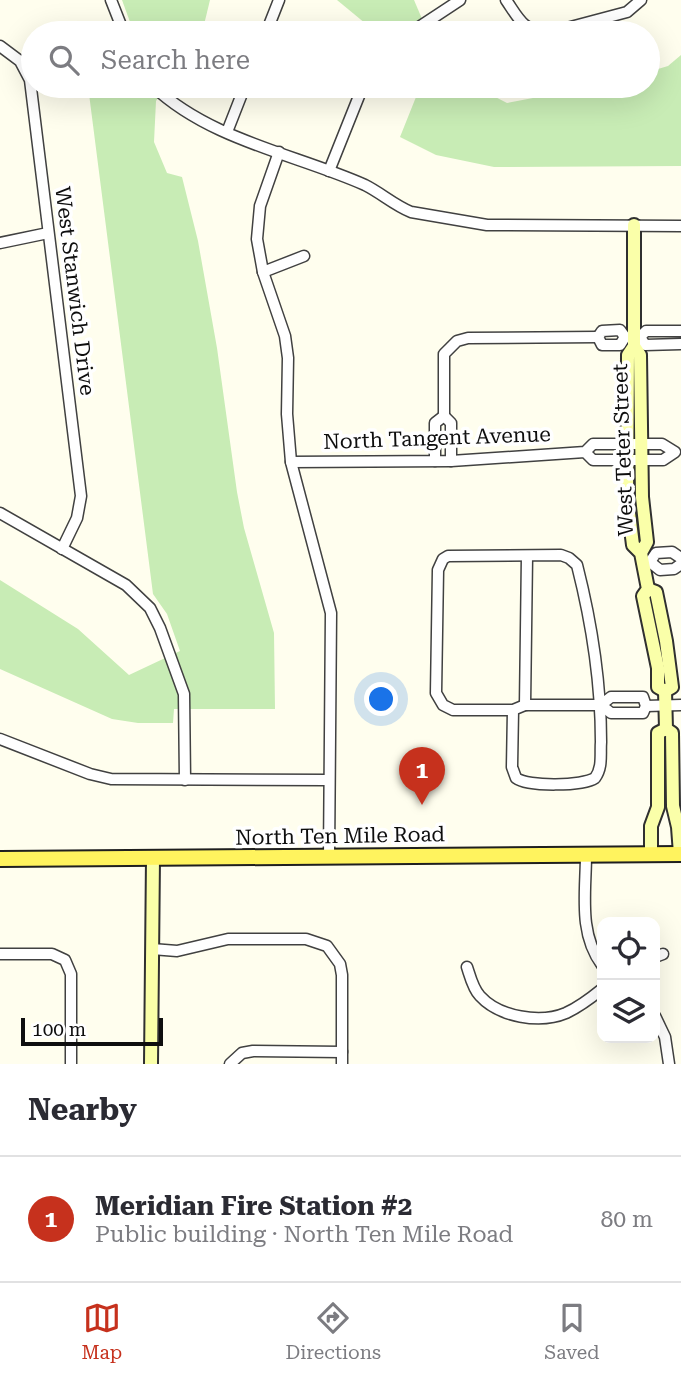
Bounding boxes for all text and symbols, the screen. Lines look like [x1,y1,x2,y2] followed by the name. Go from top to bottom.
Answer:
[21,21,660,98] search box
[45,41,83,79] icon: search
[101,45,250,75] text: Search here
[50,185,100,397] street label: West Stanwich Drive
[608,363,638,537] street label: West Teter Street
[323,422,551,454] street label: North Tangent Avenue
[364,682,398,716] your location
[399,747,445,805] pin: 1
[235,822,446,850] street label: North Ten Mile Road
[597,917,660,1043] map controls
[597,917,660,980] button: locate
[597,980,660,1043] button: layers
[21,1015,163,1047] scale bar
[32,1018,86,1041] text: 100 m
[28,1092,137,1127] text: Nearby
[95,1191,412,1221] text: Meridian Fire Station #2
[45,1206,57,1233] text: 1
[600,1206,653,1233] text: 80 m
[95,1221,513,1248] text: Public building · North Ten Mile Road
[82,1299,122,1364] tab: Map
[285,1299,381,1364] tab: Directions
[544,1299,599,1364] tab: Saved

